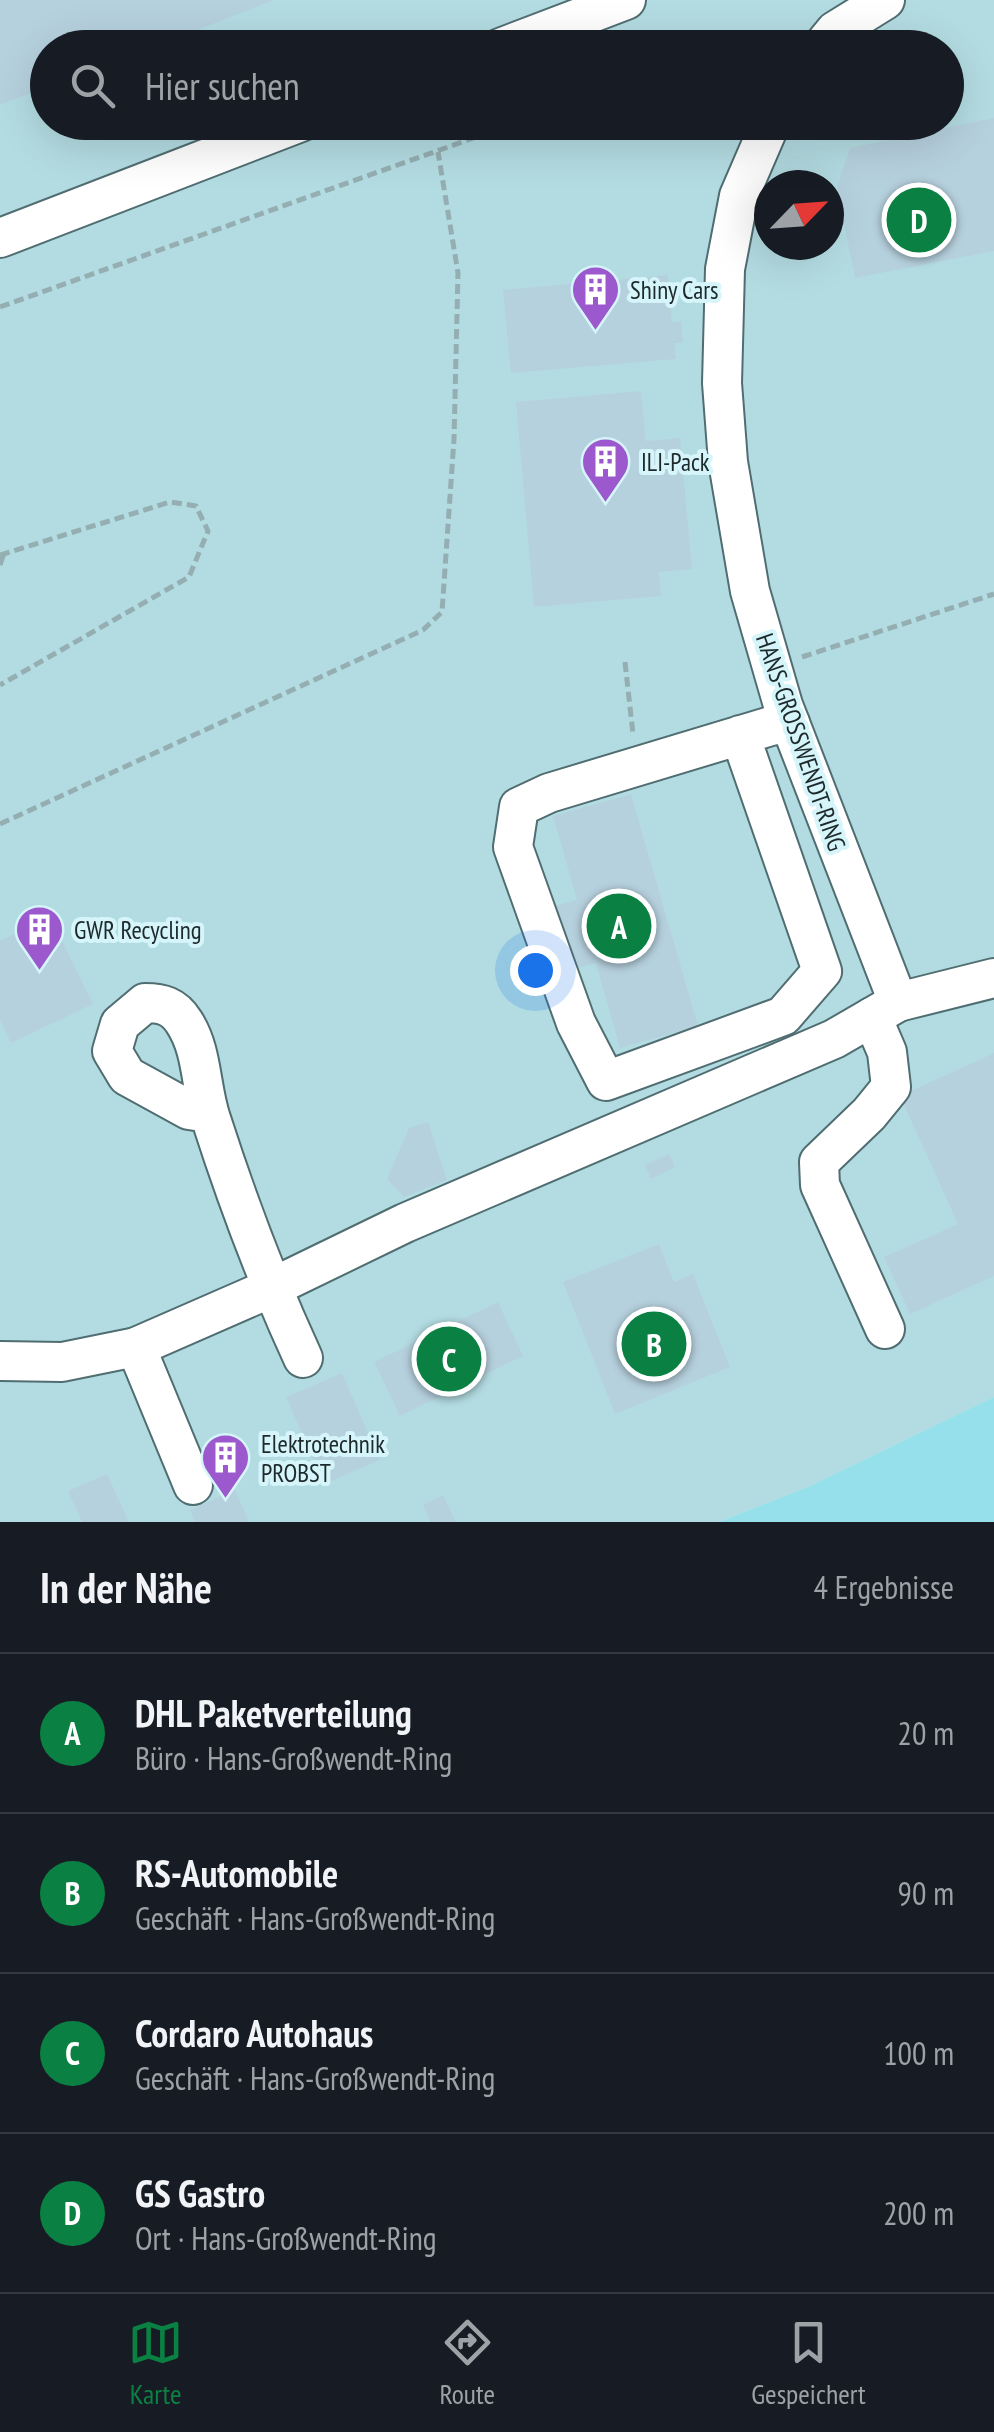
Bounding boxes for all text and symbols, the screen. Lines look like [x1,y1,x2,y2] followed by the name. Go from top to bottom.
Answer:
[30,30,964,140] search box
[65,58,120,113] icon: search
[145,61,300,110] text: Hier suchen
[754,170,844,260] north arrow
[886,182,952,258] pin: D
[569,264,621,332] building icon: Shiny Cars
[630,274,719,306] place label: Shiny Cars
[580,436,632,504] building icon: ILI-Pack
[641,446,710,478] place label: ILI-Pack
[749,629,853,855] street label: HANS-GROSSWENDT-RING
[586,888,652,964] pin: A
[13,904,65,972] building icon: GWR Recycling
[74,914,202,946] place label: GWR Recycling
[510,945,561,996] your location
[622,1306,686,1382] pin: B
[416,1322,482,1396] pin: C
[261,1428,385,1489] place label: Elektrotechnik PROBST
[200,1432,252,1500] building icon: Elektrotechnik PROBST
[40,1560,212,1615] text: In der Nähe
[814,1566,954,1608] text: 4 Ergebnisse
[135,1688,412,1737] text: DHL Paketverteilung
[64,1712,81,1754] text: A
[898,1712,954,1754] text: 20 m
[135,1737,452,1779] text: Büro · Hans-Großwendt-Ring
[135,1848,338,1897] text: RS-Automobile
[65,1872,80,1914] text: B
[898,1872,954,1914] text: 90 m
[135,1897,495,1939] text: Geschäft · Hans-Großwendt-Ring
[135,2008,373,2057] text: Cordaro Autohaus
[65,2032,80,2074] text: C
[883,2032,954,2074] text: 100 m
[135,2057,495,2099] text: Geschäft · Hans-Großwendt-Ring
[135,2168,265,2217] text: GS Gastro
[64,2192,81,2234] text: D
[883,2192,954,2234] text: 200 m
[135,2217,437,2259] text: Ort · Hans-Großwendt-Ring
[128,2315,183,2412] tab: Karte
[439,2315,495,2412] tab: Route
[751,2315,866,2412] tab: Gespeichert

